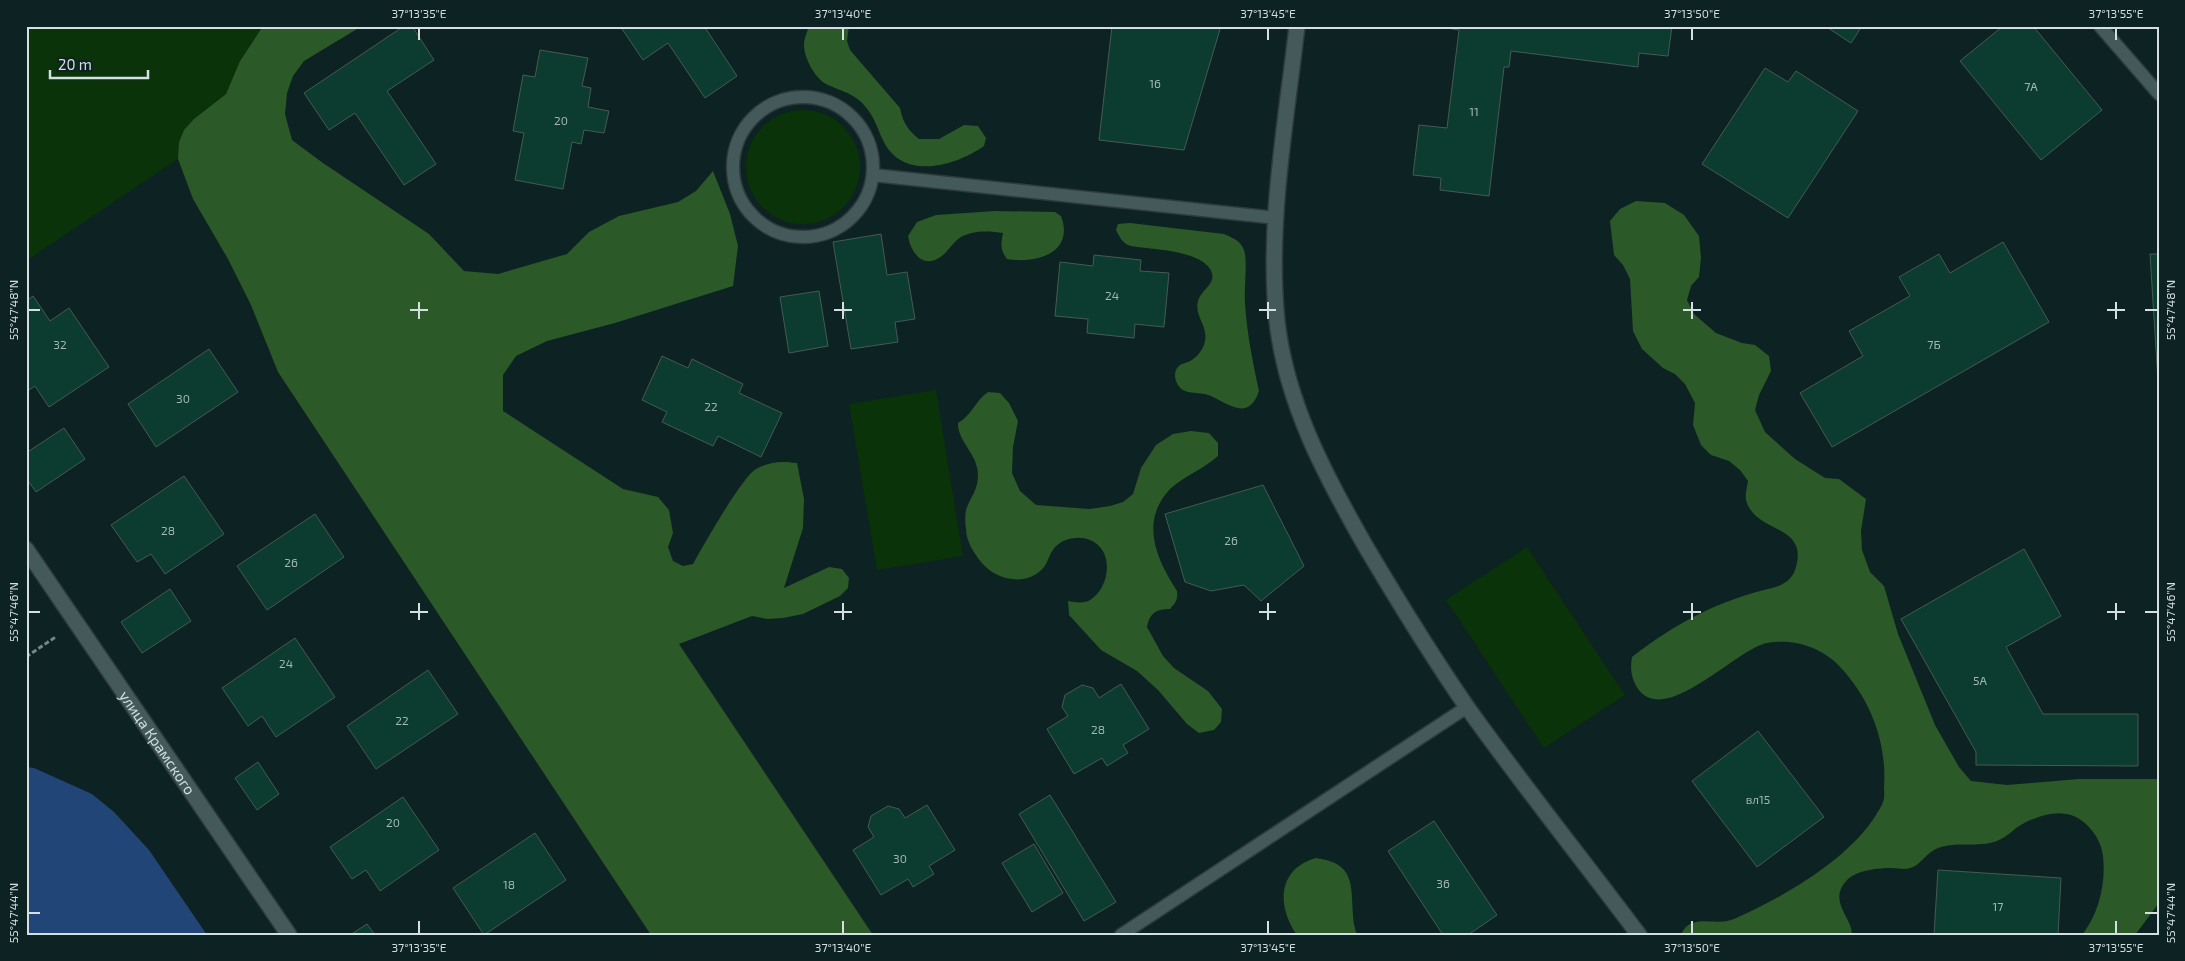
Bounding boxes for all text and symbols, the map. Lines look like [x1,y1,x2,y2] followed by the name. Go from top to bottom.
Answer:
[391,6,447,20] text: 37°13'35"E
[815,6,872,20] text: 37°13'40"E
[1240,6,1296,20] text: 37°13'45"E
[1664,6,1720,20] text: 37°13'50"E
[2089,6,2144,20] text: 37°13'55"E
[50,48,148,80] scale bar
[58,55,92,73] text: 20 m
[1149,76,1161,90] house number: 16
[2024,79,2038,93] house number: 7А
[1469,104,1479,118] house number: 11
[554,113,568,127] house number: 20
[6,280,20,340] text: 55°47'48"N
[2163,280,2177,340] text: 55°47'48"N
[1105,288,1119,302] house number: 24
[53,337,67,351] house number: 32
[1927,337,1941,351] house number: 7Б
[176,391,190,405] house number: 30
[704,399,718,413] house number: 22
[161,523,175,537] house number: 28
[1224,533,1238,547] house number: 26
[284,555,298,569] house number: 26
[6,582,20,642] text: 55°47'46"N
[2163,582,2177,642] text: 55°47'46"N
[279,656,293,670] house number: 24
[1973,673,1987,687] house number: 5А
[115,687,200,798] street label: улица Крамского
[395,713,409,727] house number: 22
[1091,722,1105,736] house number: 28
[1746,792,1770,806] house number: вл15
[386,815,400,829] house number: 20
[893,851,907,865] house number: 30
[1436,876,1450,890] house number: 36
[503,877,515,891] house number: 18
[6,883,20,943] text: 55°47'44"N
[2163,883,2177,943] text: 55°47'44"N
[1993,899,2003,913] house number: 17
[391,940,447,954] text: 37°13'35"E
[815,940,872,954] text: 37°13'40"E
[1240,940,1296,954] text: 37°13'45"E
[1664,940,1720,954] text: 37°13'50"E
[2089,940,2144,954] text: 37°13'55"E

